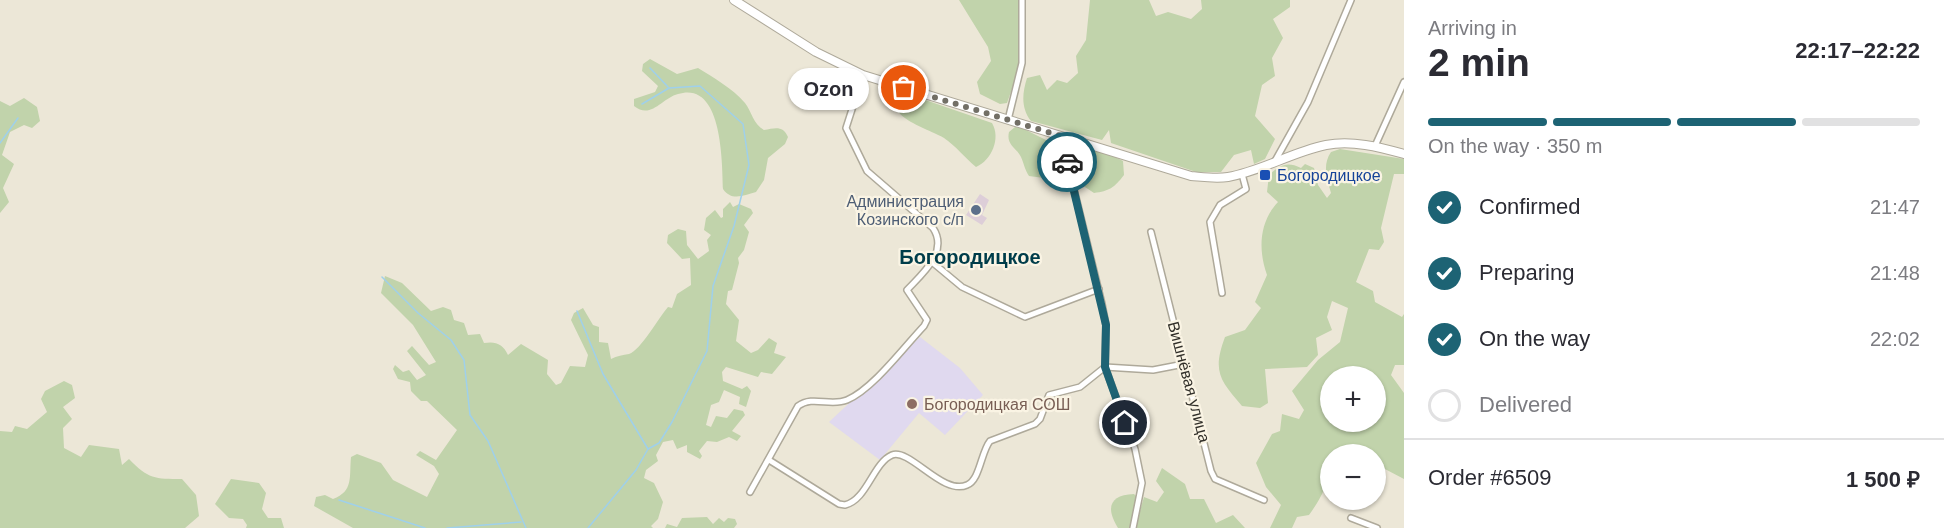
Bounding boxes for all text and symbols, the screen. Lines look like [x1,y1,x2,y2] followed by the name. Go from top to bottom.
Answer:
[1428,17,1517,39] text: Arriving in
[1795,38,1920,63] text: 22:17–22:22
[1428,41,1530,84] text: 2 min
[878,62,929,113] pin
[787,67,868,109] callout: Ozon
[887,71,920,104] icon: bag
[804,78,854,100] text: Ozon
[1037,132,1097,192] courier
[1428,135,1603,157] text: On the way · 350 m
[1051,146,1084,179] icon: car
[1277,167,1381,184] place label: Богородицкое
[1258,168,1272,182] marker: Богородицкое
[1428,191,1461,224] icon: check
[846,193,964,228] place label: Администрация Козинского с/п
[1479,194,1580,219] text: Confirmed
[1870,196,1920,218] text: 21:47
[969,203,983,217] marker: Администрация Козинского с/п
[899,246,1041,268] district label: Богородицкое
[1428,257,1461,290] icon: check
[1479,260,1574,285] text: Preparing
[1870,262,1920,284] text: 21:48
[1165,320,1213,444] street label: Вишнёвая улица
[1428,323,1461,356] icon: check
[1479,326,1590,351] text: On the way
[1870,328,1920,350] text: 22:02
[1320,366,1386,510] map controls
[1320,366,1386,432] button: +
[1479,392,1572,417] text: Delivered
[924,396,1070,413] place label: Богородицкая СОШ
[905,397,919,411] marker: Богородицкая СОШ
[1099,397,1150,448] pin
[1108,406,1141,439] icon: home
[1320,444,1386,510] button: −
[1428,465,1552,490] text: Order #6509
[1846,467,1920,492] text: 1 500 ₽

